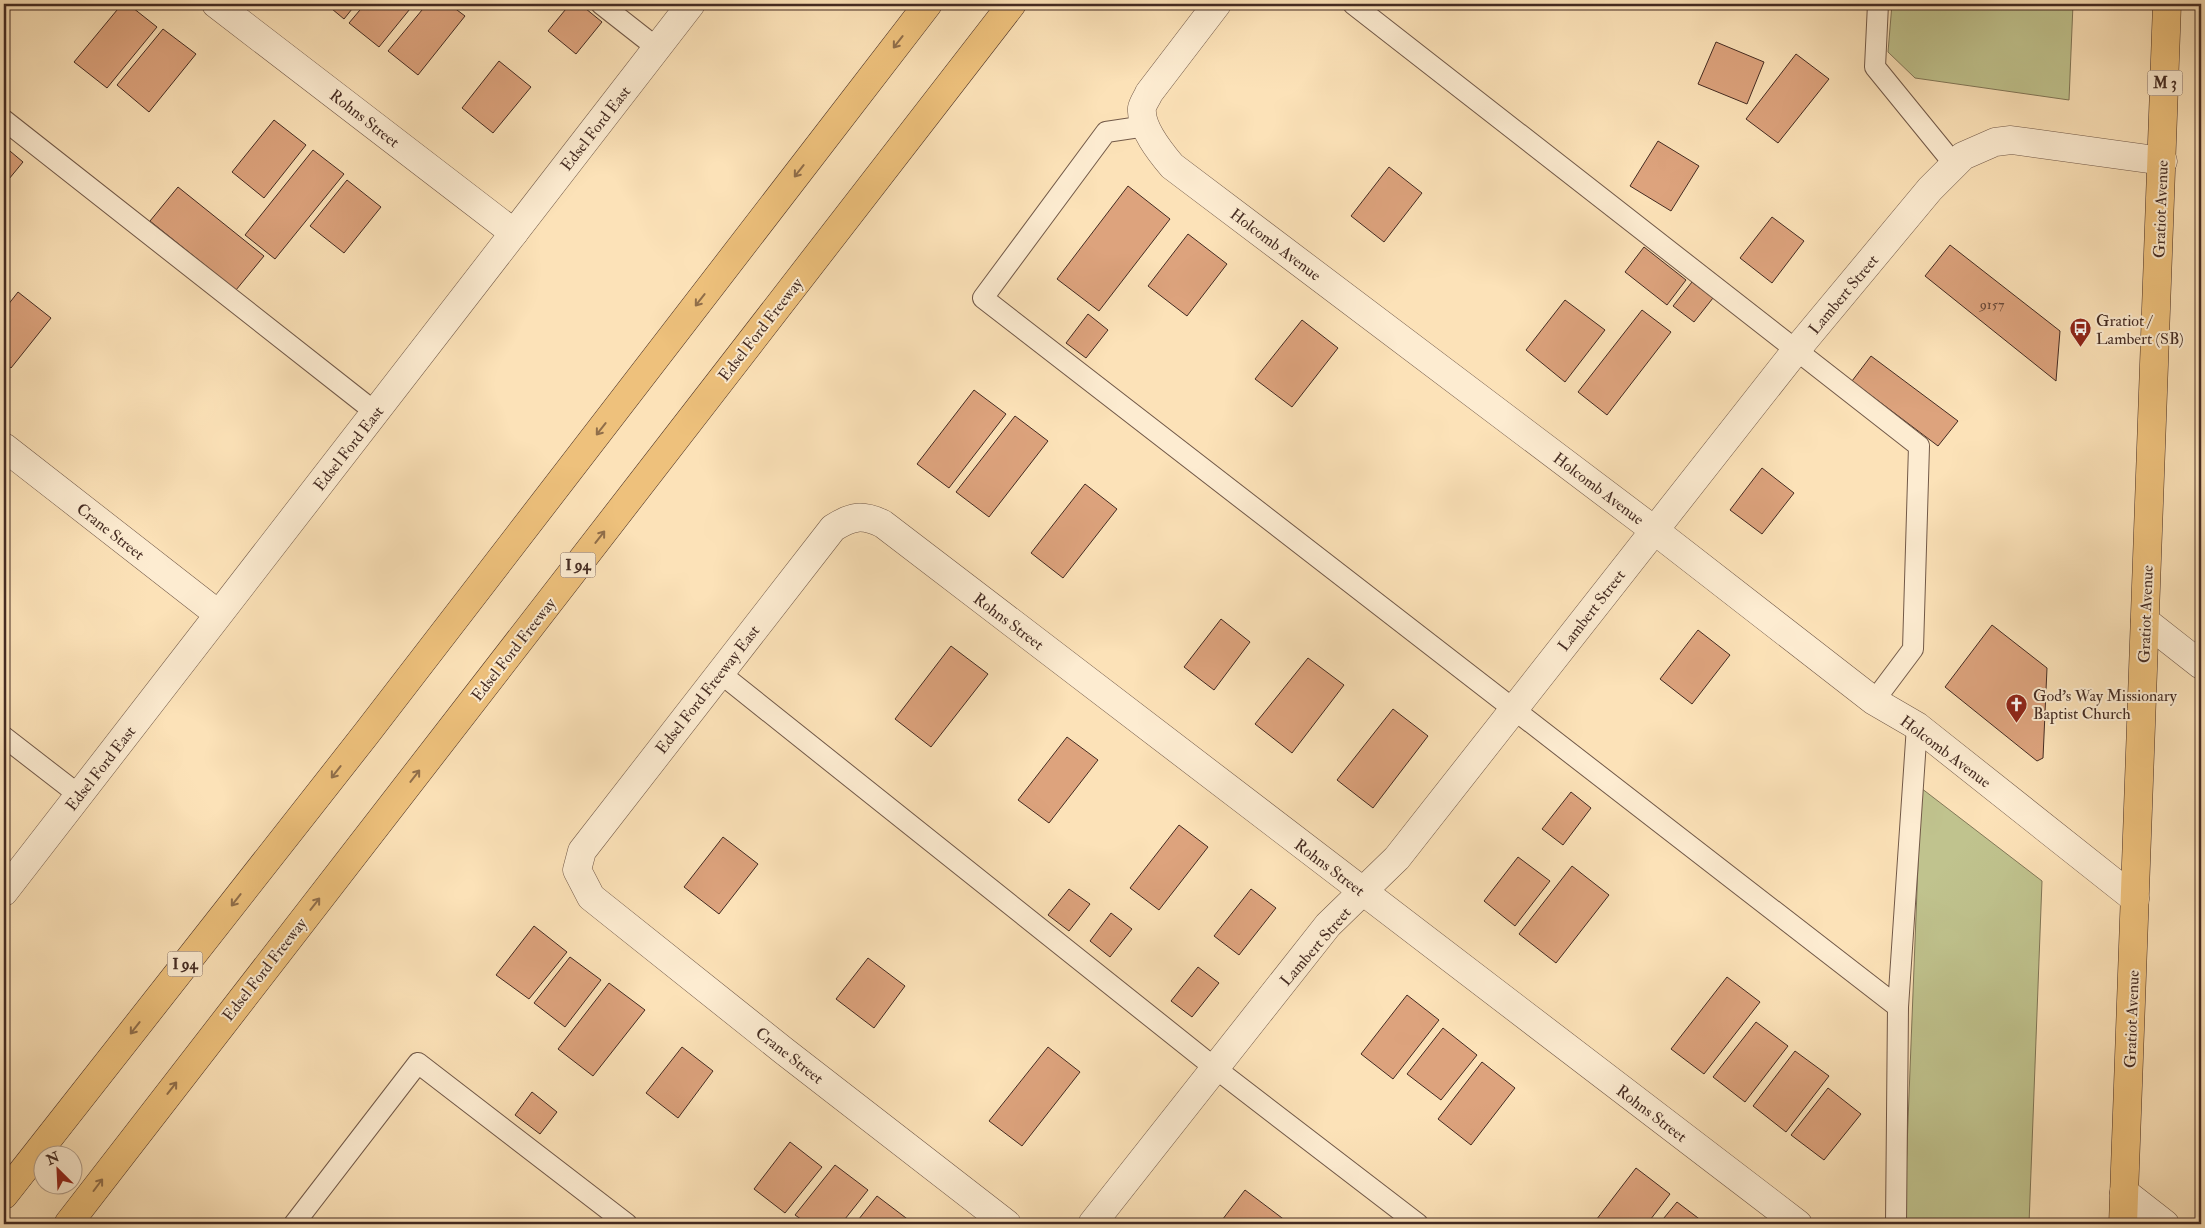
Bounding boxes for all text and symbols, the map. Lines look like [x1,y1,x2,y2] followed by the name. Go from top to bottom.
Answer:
[893,35,904,48] one-way arrow
[2148,70,2182,96] road number: M 3
[556,82,635,175] street label: Edsel Ford East
[326,85,403,152] street label: Rohns Street
[2149,159,2173,258] street label: Gratiot Avenue
[794,164,804,178] one-way arrow
[1226,204,1325,286] street label: Holcomb Avenue
[1805,251,1883,339] street label: Lambert Street
[714,273,808,385] street label: Edsel Ford Freeway
[695,293,705,307] one-way arrow
[1979,296,2005,313] house number: 9157
[2096,311,2184,349] place label: Gratiot / Lambert (SB)
[2068,317,2092,348] bus stop icon: Gratiot / Lambert (SB)
[309,402,388,495] street label: Edsel Ford East
[596,422,606,436] one-way arrow
[1549,448,1648,530] street label: Holcomb Avenue
[72,499,148,565] street label: Crane Street
[594,531,605,544] one-way arrow
[560,552,596,578] road number: I 94
[2134,564,2158,663] street label: Gratiot Avenue
[1554,566,1630,655] street label: Lambert Street
[969,589,1048,655] street label: Rohns Street
[467,593,561,705] street label: Edsel Ford Freeway
[651,621,764,758] street label: Edsel Ford Freeway East
[2033,686,2178,725] place label: God's Way Missionary Baptist Church
[2005,692,2029,723] church icon: God's Way Missionary Baptist Church
[1896,711,1995,793] street label: Holcomb Avenue
[61,722,140,815] street label: Edsel Ford East
[331,765,342,778] one-way arrow
[409,770,420,783] one-way arrow
[1290,835,1369,901] street label: Rohns Street
[230,893,241,906] one-way arrow
[310,897,320,911] one-way arrow
[1276,903,1355,990] street label: Lambert Street
[218,913,312,1025] street label: Edsel Ford Freeway
[168,952,202,976] road number: I 94
[2120,969,2144,1068] street label: Gratiot Avenue
[130,1021,141,1034] one-way arrow
[751,1023,827,1089] street label: Crane Street
[1612,1081,1691,1147] street label: Rohns Street
[167,1082,178,1095] one-way arrow
[32,1146,82,1196] north arrow
[43,1148,63,1169] text: N
[93,1178,103,1192] one-way arrow

